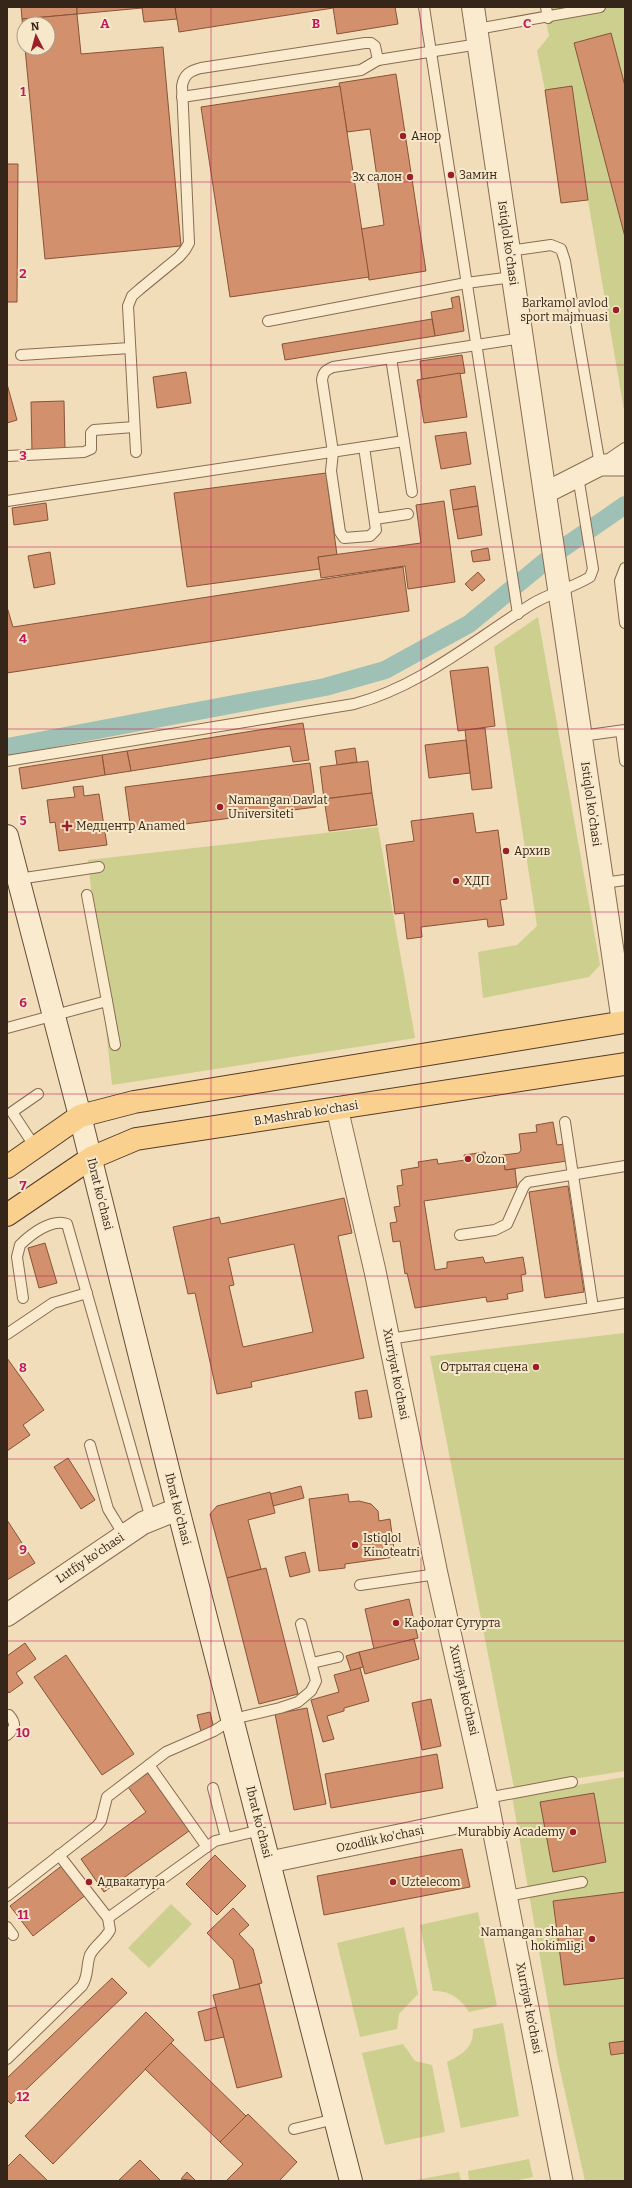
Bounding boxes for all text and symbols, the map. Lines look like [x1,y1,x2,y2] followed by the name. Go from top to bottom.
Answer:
[16,16,56,56] north arrow
[100,16,110,31] text: A
[312,16,320,31] text: B
[523,16,531,31] text: C
[30,20,40,33] text: N
[20,84,26,99] text: 1
[411,129,441,143] place label: Анор
[398,131,408,141] marker: Анор
[459,168,497,182] place label: Замин
[352,170,402,184] place label: 3х салон
[446,170,456,180] marker: Замин
[405,172,415,182] marker: 3х салон
[495,200,522,287] street label: Istiqlol koʻchasi
[19,266,27,281] text: 2
[520,296,608,324] place label: Barkamol avlod sport majmuasi
[611,305,621,315] marker: Barkamol avlod sport majmuasi
[19,448,27,463] text: 3
[19,631,27,646] text: 4
[578,761,605,848] street label: Istiqlol koʻchasi
[228,793,328,821] place label: Namangan Davlat Universiteti
[215,802,225,812] marker: Namangan Davlat Universiteti
[19,813,27,828] text: 5
[76,819,185,833] place label: Медцентр Anamed
[61,820,73,832] marker: Медцентр Anamed
[514,844,550,858] place label: Архив
[501,846,511,856] marker: Архив
[464,874,490,888] place label: ХДП
[451,876,461,886] marker: ХДП
[19,995,27,1010] text: 6
[253,1098,360,1128] street label: B.Mashrab ko'chasi
[476,1152,506,1166] place label: Ozon
[463,1154,473,1164] marker: Ozon
[84,1156,116,1232] street label: Ibrat ko'chasi
[20,1178,27,1193] text: 7
[380,1327,412,1421] street label: Xurriyat ko‘chasi
[19,1360,27,1375] text: 8
[440,1360,528,1374] place label: Отрытая сцена
[531,1362,541,1372] marker: Отрытая сцена
[162,1471,194,1547] street label: Ibrat ko'chasi
[53,1530,127,1586] street label: Lutfiy ko'chasi
[363,1531,420,1559] place label: Istiqlol Kinoteatri
[350,1540,360,1550] marker: Istiqlol Kinoteatri
[19,1542,27,1557] text: 9
[404,1616,501,1630] place label: Кафолат Сугурта
[391,1618,401,1628] marker: Кафолат Сугурта
[447,1643,481,1737] street label: Xurriyat ko‘chasi
[16,1725,30,1740] text: 10
[243,1784,275,1860] street label: Ibrat ko'chasi
[335,1823,426,1855] street label: Ozodlik ko'chasi
[457,1825,566,1839] place label: Murabbiy Academy
[568,1827,578,1837] marker: Murabbiy Academy
[97,1875,166,1889] place label: Адвакатура
[401,1875,461,1889] place label: Uztelecom
[84,1877,94,1887] marker: Адвакатура
[388,1877,398,1887] marker: Uztelecom
[17,1907,29,1922] text: 11
[480,1925,585,1953] place label: Namangan shahar hokimligi
[587,1934,597,1944] marker: Namangan shahar hokimligi
[513,1961,545,2055] street label: Xurriyat ko‘chasi
[17,2089,29,2104] text: 12

